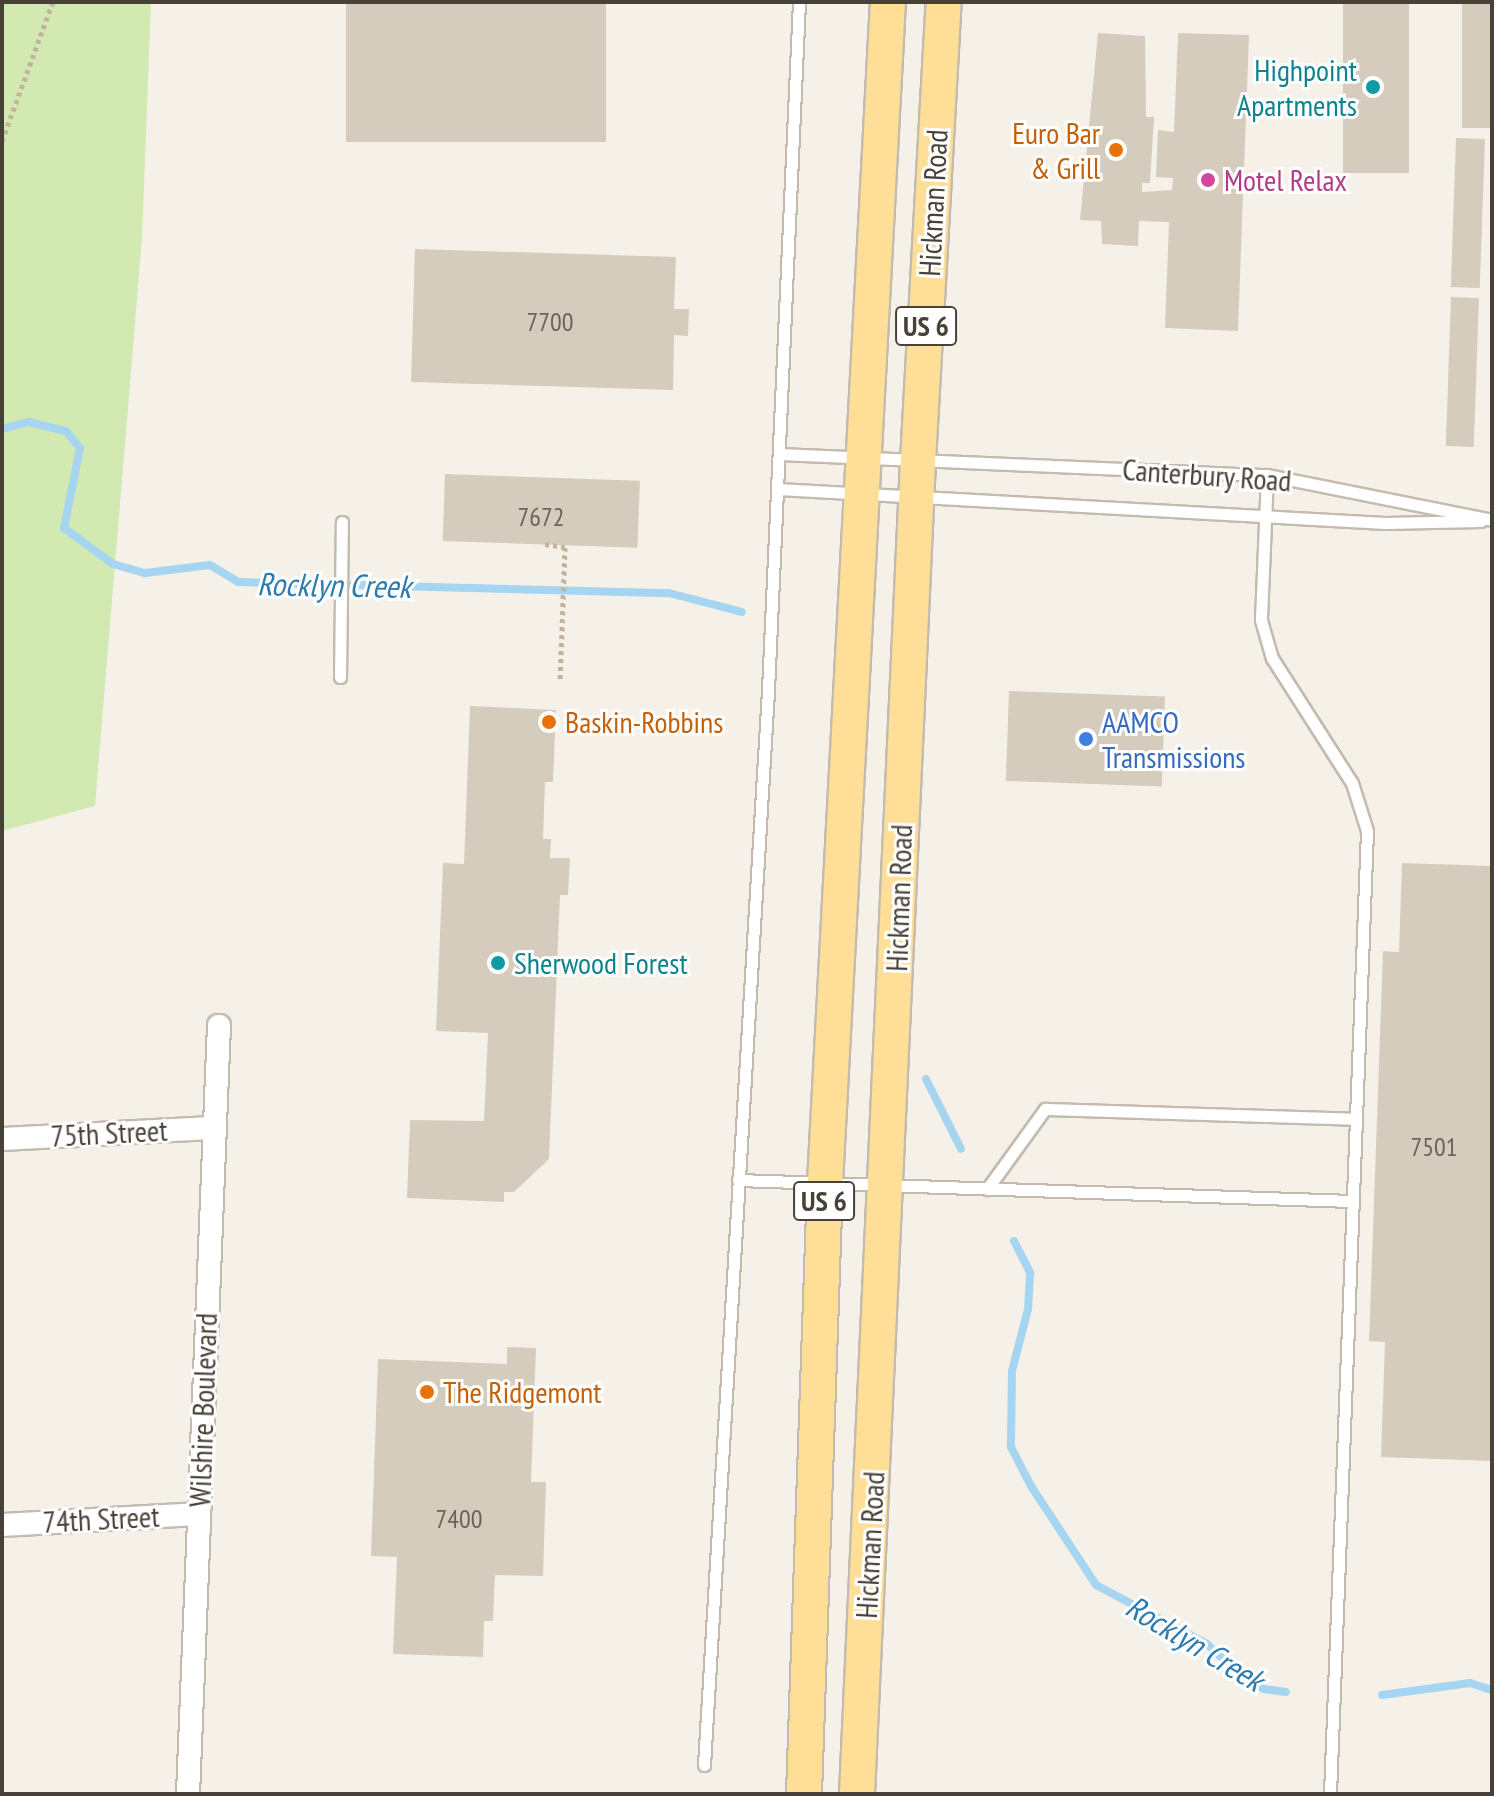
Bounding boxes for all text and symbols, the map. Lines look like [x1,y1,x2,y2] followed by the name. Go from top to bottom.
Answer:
[1237,52,1357,122] place label: Highpoint Apartments
[1364,78,1382,96] marker: Highpoint Apartments
[1012,115,1100,186] place label: Euro Bar & Grill
[911,129,955,277] street label: Hickman Road
[1107,141,1125,159] marker: Euro Bar & Grill
[1224,162,1347,198] place label: Motel Relax
[1199,171,1217,189] marker: Motel Relax
[894,302,958,350] road number: US 6
[527,306,573,338] house number: 7700
[1121,451,1293,499] street label: Canterbury Road
[518,501,564,533] house number: 7672
[257,564,411,606] water label: Rocklyn Creek
[565,704,723,740] place label: Baskin-Robbins
[1102,704,1245,774] place label: AAMCO Transmissions
[540,713,558,731] marker: Baskin-Robbins
[1077,730,1095,748] marker: AAMCO Transmissions
[878,824,920,972] street label: Hickman Road
[514,945,688,981] place label: Sherwood Forest
[489,954,507,972] marker: Sherwood Forest
[50,1112,168,1154] street label: 75th Street
[1411,1131,1457,1163] house number: 7501
[792,1177,856,1225] road number: US 6
[182,1312,224,1508] street label: Wilshire Boulevard
[443,1374,602,1410] place label: The Ridgemont
[418,1383,436,1401] marker: The Ridgemont
[848,1471,892,1619] street label: Hickman Road
[42,1498,160,1540] street label: 74th Street
[436,1503,482,1535] house number: 7400
[1119,1587,1271,1699] water label: Rocklyn Creek

